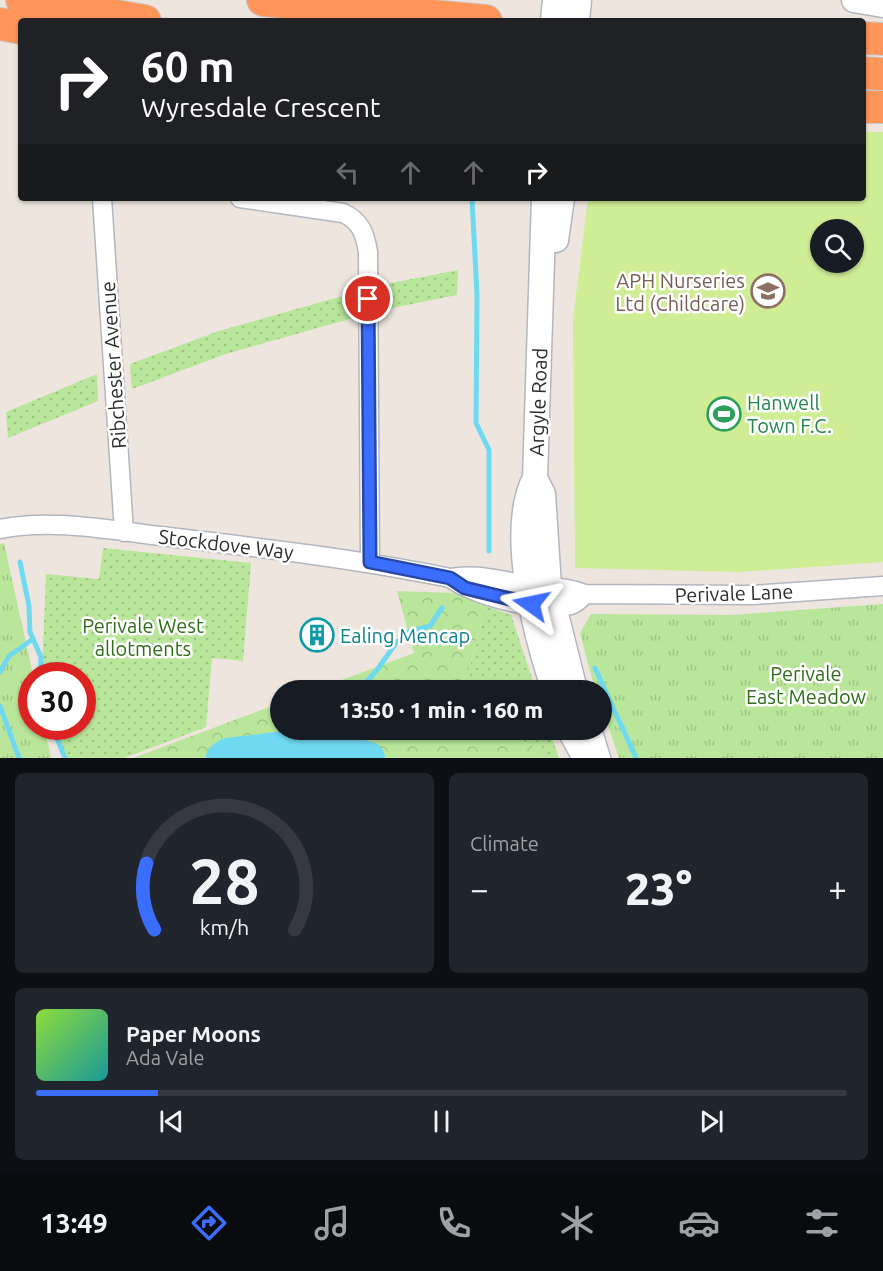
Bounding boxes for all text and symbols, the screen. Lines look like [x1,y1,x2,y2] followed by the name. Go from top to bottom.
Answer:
[42,42,120,120] icon: right
[141,43,235,90] text: 60 m
[141,92,380,122] text: Wyresdale Crescent
[331,156,364,189] icon: left
[394,156,427,189] icon: ahead
[457,156,490,189] icon: ahead
[520,156,553,189] icon: right
[810,219,864,273] map controls
[810,219,864,273] button: search
[615,269,745,315] place label: APH Nurseries Ltd (Childcare)
[342,273,393,324] pin
[750,273,786,309] school or university icon: APH Nurseries Ltd (Childcare)
[96,280,130,450] street label: Ribchester Avenue
[351,282,384,315] icon: arrive
[525,347,551,457] street label: Argyle Road
[747,391,832,437] place label: Hanwell Town F.C.
[706,396,742,432] sports icon: Hanwell Town F.C.
[157,524,295,564] street label: Stockdove Way
[499,572,563,636] position arrow
[674,579,794,607] street label: Perivale Lane
[82,614,204,660] park label: Perivale West allotments
[299,617,335,653] building icon: Ealing Mencap
[340,624,470,647] place label: Ealing Mencap
[18,662,96,740] speed limit sign: 30
[746,662,867,708] park label: Perivale East Meadow
[339,697,543,722] text: 13:50 · 1 min · 160 m
[470,832,539,855] text: Climate
[189,846,260,916] text: 28
[625,863,692,914] text: 23°
[470,870,489,907] text: −
[828,870,847,907] text: +
[200,915,249,939] text: km/h
[126,1021,261,1046] text: Paper Moons
[126,1046,204,1069] text: Ada Vale
[155,1105,188,1138] icon: previous
[425,1105,458,1138] icon: pause
[695,1105,728,1138] icon: next
[188,1202,230,1244] icon: directions
[311,1202,353,1244] icon: music
[433,1202,475,1244] icon: phone
[556,1202,598,1244] icon: climate
[678,1202,720,1244] icon: car
[801,1202,843,1244] icon: filters
[40,1208,108,1238] text: 13:49

